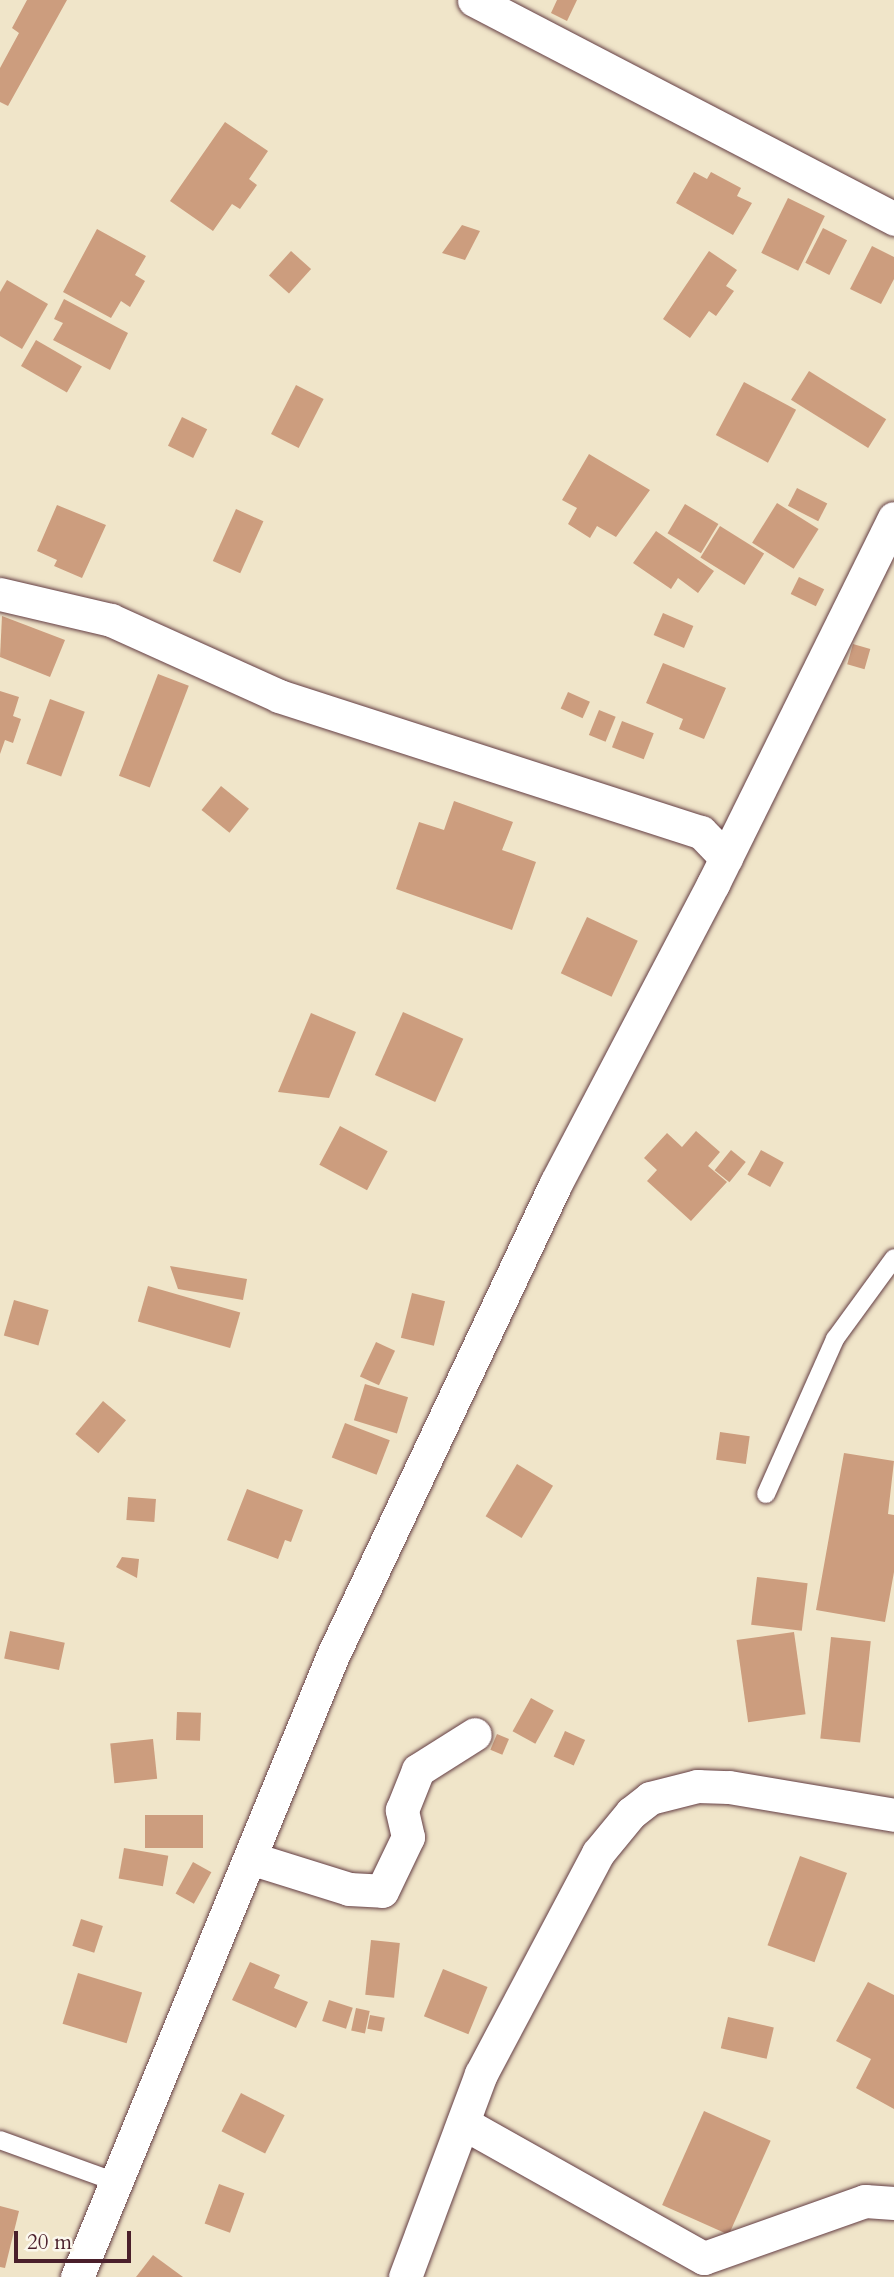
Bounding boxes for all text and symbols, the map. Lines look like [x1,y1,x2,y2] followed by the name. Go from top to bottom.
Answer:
[18,2218,135,2262] scale bar
[27,2228,72,2257] text: 20 m

